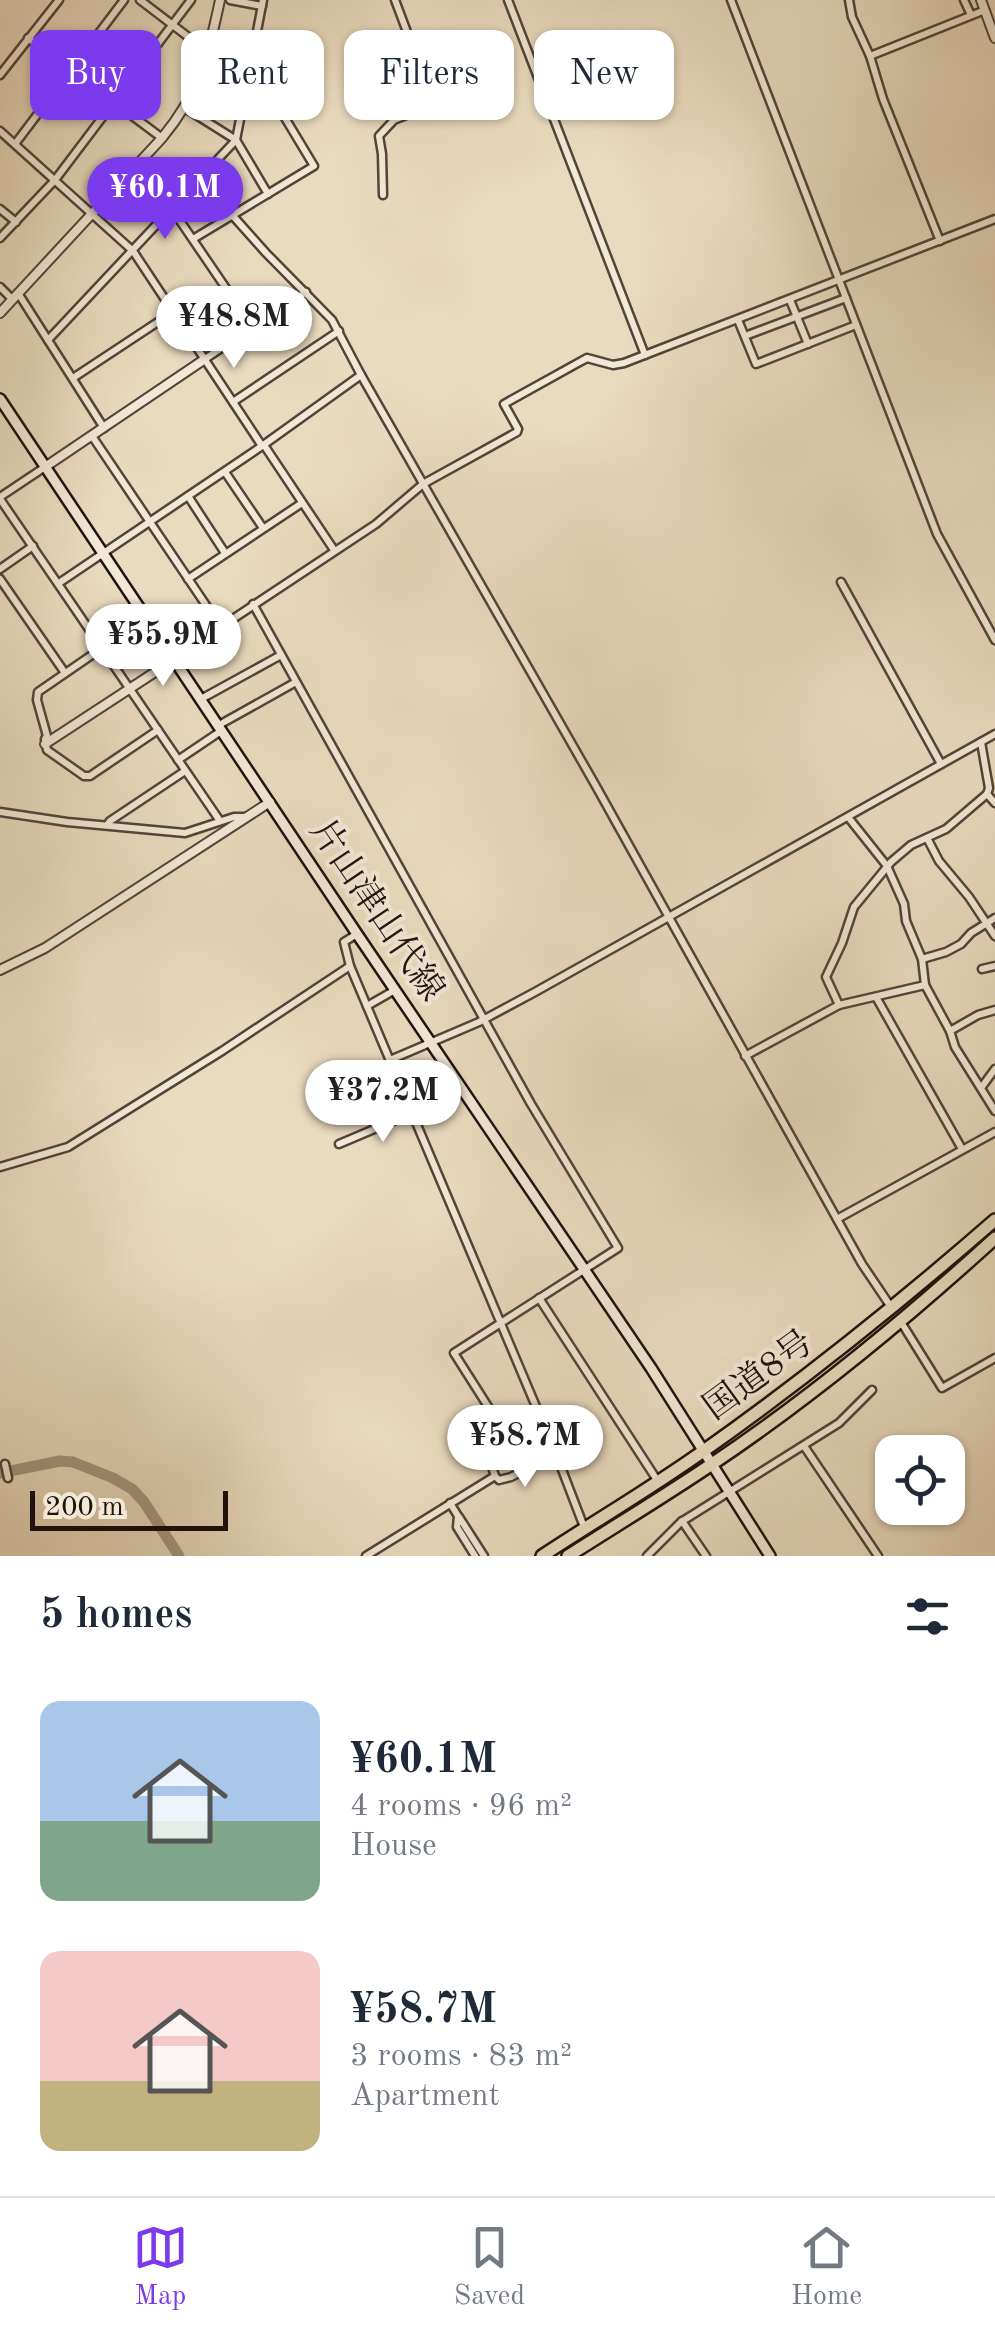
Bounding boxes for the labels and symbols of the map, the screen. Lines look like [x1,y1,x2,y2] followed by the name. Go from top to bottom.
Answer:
[84,157,246,242] pin: ¥60.1M
[153,286,315,371] pin: ¥48.8M
[82,604,244,689] pin: ¥55.9M
[303,812,452,1008] street label: 片山津山代線
[302,1060,464,1145] pin: ¥37.2M
[696,1323,820,1427] street label: 国道8号
[444,1405,606,1490] pin: ¥58.7M
[30,1486,228,1530] scale bar

